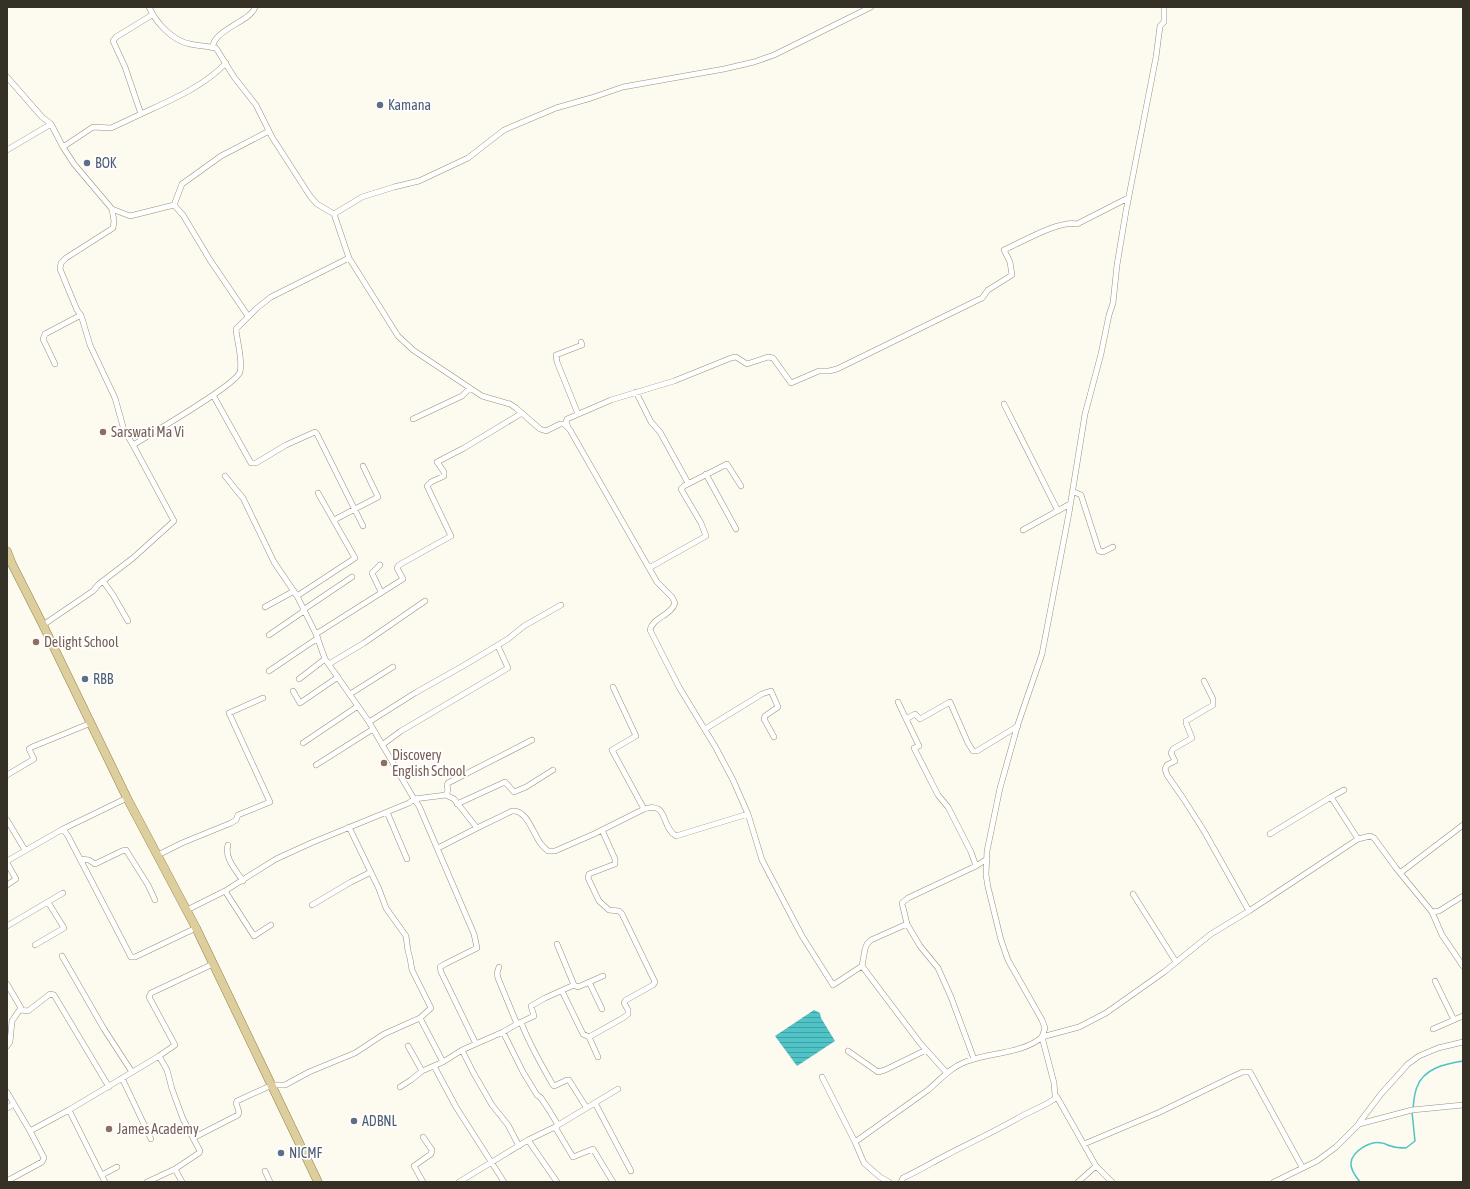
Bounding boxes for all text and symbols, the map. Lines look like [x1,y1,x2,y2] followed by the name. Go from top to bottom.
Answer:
[388,97,431,113] place label: Kamana
[375,100,385,110] marker: Kamana
[95,155,117,171] place label: BOK
[82,158,92,168] marker: BOK
[111,424,184,440] place label: Sarswati Ma Vi
[98,427,108,437] marker: Sarswati Ma Vi
[44,634,119,650] place label: Delight School
[31,637,41,647] marker: Delight School
[93,671,114,687] place label: RBB
[80,674,90,684] marker: RBB
[392,747,466,779] place label: Discovery English School
[379,758,389,768] marker: Discovery English School
[362,1113,398,1129] place label: ADBNL
[349,1116,359,1126] marker: ADBNL
[117,1121,199,1137] place label: James Academy
[104,1124,114,1134] marker: James Academy
[289,1145,323,1161] place label: NICMF
[276,1148,286,1158] marker: NICMF

